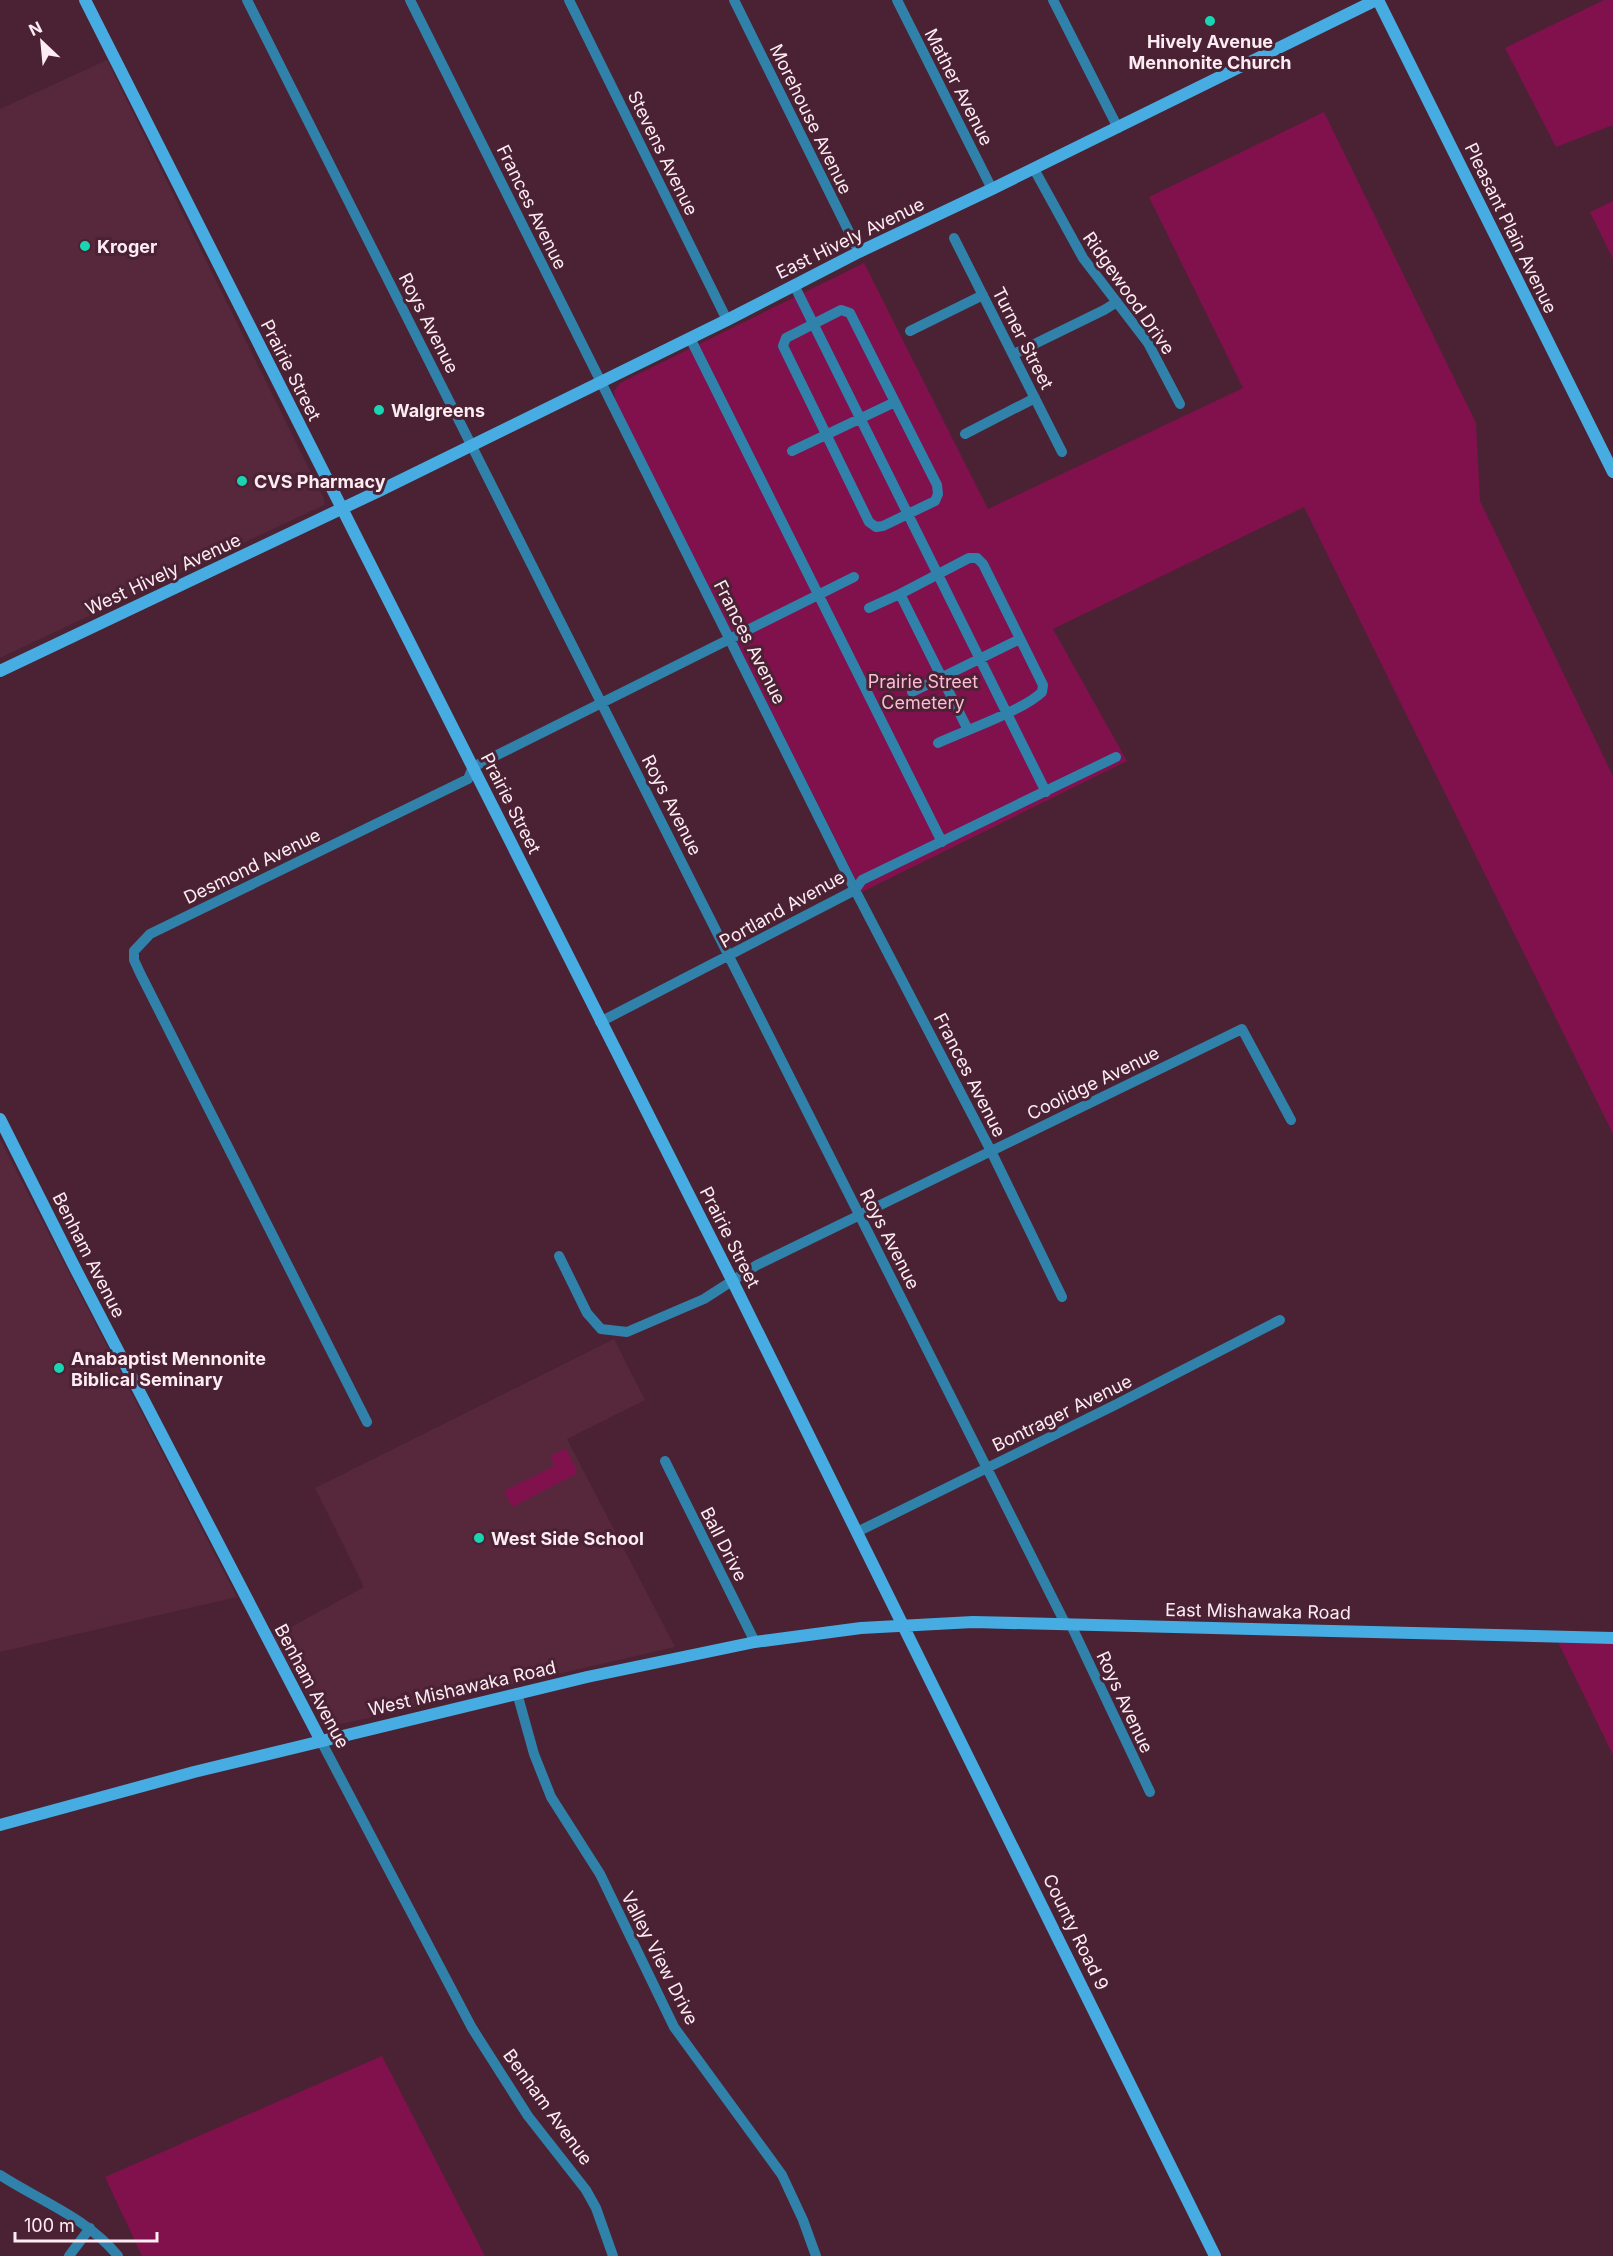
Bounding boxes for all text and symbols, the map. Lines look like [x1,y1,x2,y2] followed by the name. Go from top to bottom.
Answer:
[12,12,72,72] north arrow
[1203,14,1217,28] marker: Hively Avenue Mennonite Church
[26,17,45,40] text: N
[920,25,998,149] street label: Mather Avenue
[1129,31,1291,73] place label: Hively Avenue Mennonite Church
[766,41,856,197] street label: Morehouse Avenue
[624,87,702,219] street label: Stevens Avenue
[1461,139,1561,317] street label: Pleasant Plain Avenue
[493,141,571,273] street label: Frances Avenue
[772,193,928,283] street label: East Hively Avenue
[1079,228,1179,358] street label: Ridgewood Drive
[97,236,157,257] place label: Kroger
[78,239,92,253] marker: Kroger
[395,269,463,377] street label: Roys Avenue
[988,283,1058,393] street label: Turner Street
[257,316,325,424] street label: Prairie Street
[391,400,485,421] place label: Walgreens
[372,403,386,417] marker: Walgreens
[254,471,386,492] place label: CVS Pharmacy
[235,474,249,488] marker: CVS Pharmacy
[82,529,244,619] street label: West Hively Avenue
[710,577,790,707] street label: Frances Avenue
[868,671,978,713] park label: Prairie Street Cemetery
[477,749,545,857] street label: Prairie Street
[638,751,706,859] street label: Roys Avenue
[180,824,324,908] street label: Desmond Avenue
[716,866,848,952] street label: Portland Avenue
[930,1010,1010,1140] street label: Frances Avenue
[1024,1042,1162,1124] street label: Coolidge Avenue
[696,1183,764,1291] street label: Prairie Street
[856,1185,924,1293] street label: Roys Avenue
[48,1189,130,1321] street label: Benham Avenue
[71,1348,266,1390] place label: Anabaptist Mennonite Biblical Seminary
[52,1361,66,1375] marker: Anabaptist Mennonite Biblical Seminary
[989,1370,1135,1456] street label: Bontrager Avenue
[696,1503,752,1585] street label: Ball Drive
[491,1528,644,1549] place label: West Side School
[472,1531,486,1545] marker: West Side School
[1165,1599,1351,1623] street label: East Mishawaka Road
[270,1620,354,1752] street label: Benham Avenue
[1092,1648,1158,1756] street label: Roys Avenue
[366,1656,558,1720] street label: West Mishawaka Road
[1039,1871,1113,1993] street label: County Road 9
[617,1888,703,2028] street label: Valley View Drive
[499,2045,597,2169] street label: Benham Avenue
[15,2205,158,2243] scale bar
[24,2215,75,2236] text: 100 m

